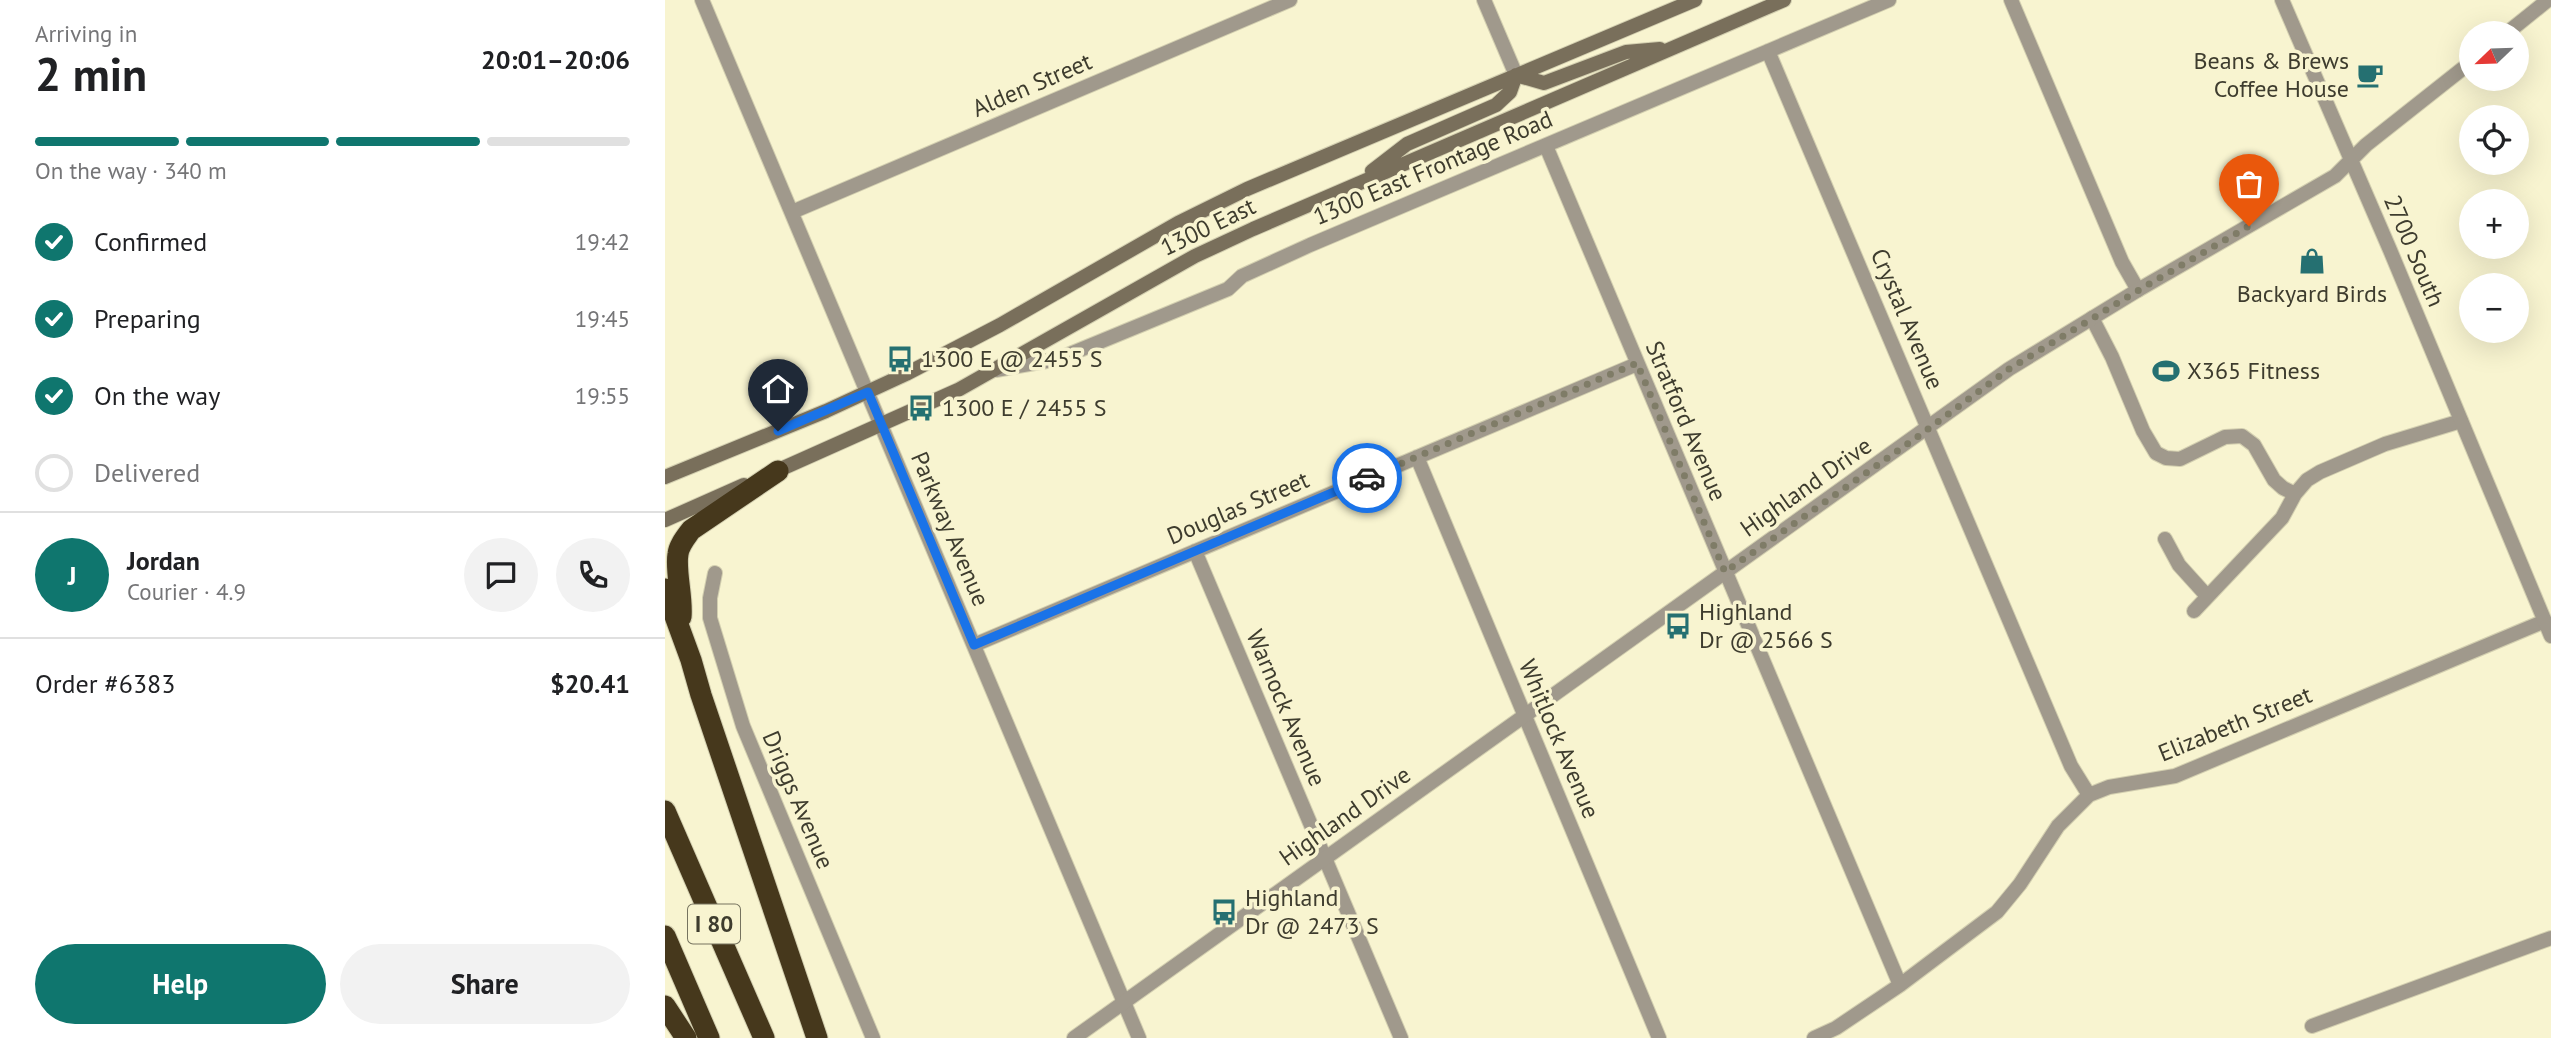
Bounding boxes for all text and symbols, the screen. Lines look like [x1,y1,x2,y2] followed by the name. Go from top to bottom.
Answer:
[35,19,137,48] text: Arriving in
[2459,21,2529,91] north arrow
[2459,21,2529,343] map controls
[481,43,630,76] text: 20:01–20:06
[35,44,147,104] text: 2 min
[967,45,1096,124] street label: Alden Street
[2193,45,2349,104] place label: Beans & Brews Coffee House
[2355,60,2385,90] cafe icon: Beans & Brews Coffee House
[1308,103,1557,232] street label: 1300 East Frontage Road
[2459,105,2529,175] button: locate
[2219,154,2279,226] pin
[35,156,227,185] text: On the way · 340 m
[2230,165,2268,203] icon: bag
[2459,189,2529,259] button: +
[1155,190,1260,263] street label: 1300 East
[2377,190,2452,311] street label: 2700 South
[35,223,73,261] icon: check
[94,225,207,258] text: Confirmed
[575,227,630,256] text: 19:42
[1864,244,1951,394] street label: Crystal Avenue
[2297,246,2327,276] shop icon: Backyard Birds
[2459,273,2529,343] button: −
[2237,278,2387,309] place label: Backyard Birds
[35,300,73,338] icon: check
[94,302,201,335] text: Preparing
[575,304,630,333] text: 19:45
[1639,336,1734,506] street label: Stratford Avenue
[921,343,1102,374] place label: 1300 E @ 2455 S
[885,344,915,374] bus stop icon: 1300 E @ 2455 S
[2187,355,2320,386] place label: X365 Fitness
[2151,356,2181,386] sports icon: X365 Fitness
[748,359,808,431] pin
[759,370,797,408] icon: home
[35,377,73,415] icon: check
[94,379,220,412] text: On the way
[575,381,630,410] text: 19:55
[942,392,1106,423] place label: 1300 E / 2455 S
[906,393,936,423] bus stop icon: 1300 E / 2455 S
[1734,430,1878,543] street label: Highland Drive
[1332,443,1402,513] courier
[904,447,997,611] street label: Parkway Avenue
[94,456,200,489] text: Delivered
[1348,459,1386,497] icon: car
[1162,464,1313,551] street label: Douglas Street
[464,538,538,612] button: chat
[556,538,630,612] button: phone
[127,544,200,577] text: Jordan
[68,559,76,592] text: J
[127,577,246,606] text: Courier · 4.9
[1699,596,1833,655] place label: Highland Dr @ 2566 S
[1663,611,1693,641] bus stop icon: Highland Dr @ 2566 S
[1240,625,1333,791] street label: Warnock Avenue
[1512,655,1607,823] street label: Whitlock Avenue
[35,667,175,700] text: Order #6383
[550,667,630,700] text: $20.41
[2153,679,2316,768] street label: Elizabeth Street
[756,726,841,873] street label: Driggs Avenue
[1273,759,1417,872] street label: Highland Drive
[1245,882,1379,941] place label: Highland Dr @ 2473 S
[1209,897,1239,927] bus stop icon: Highland Dr @ 2473 S
[688,904,740,944] road number: I 80
[35,944,326,1024] button: Help
[340,944,630,1024] button: Share

